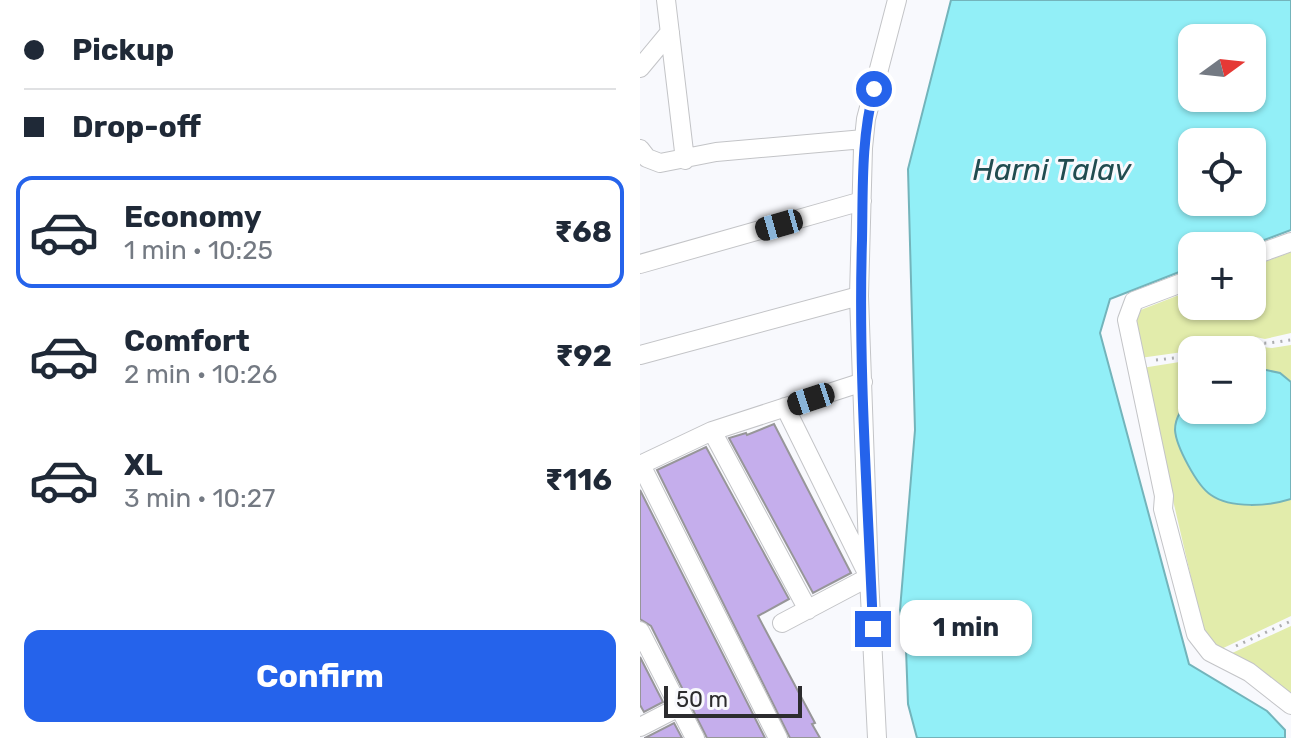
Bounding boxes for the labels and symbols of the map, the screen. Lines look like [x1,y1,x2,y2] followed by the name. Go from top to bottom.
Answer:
[1178,24,1266,112] north arrow
[856,71,892,107] route start
[973,152,1133,188] water label: Harni Talav
[753,207,805,243] car
[784,380,838,418] car
[901,601,1033,657] callout: 1 min
[855,611,891,647] route end
[664,682,802,718] scale bar

